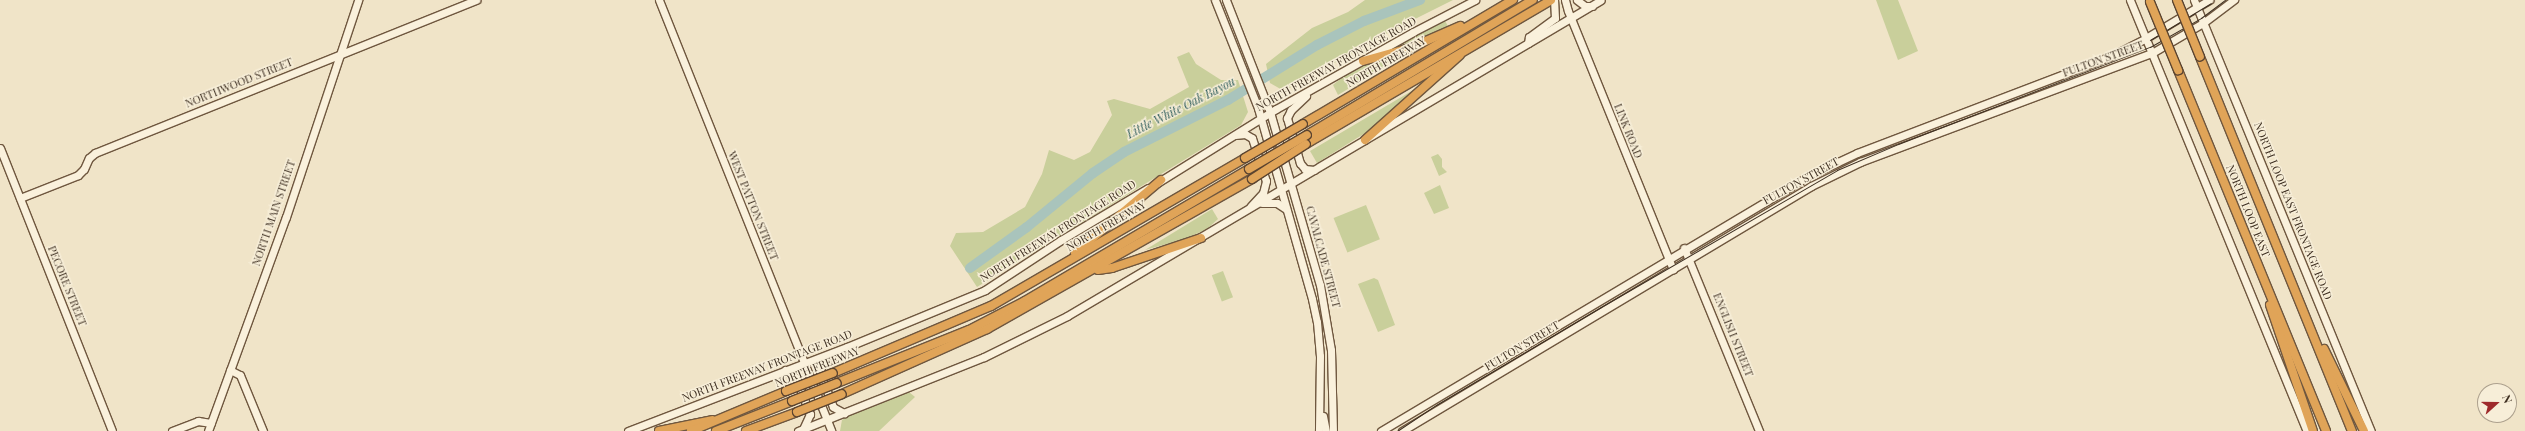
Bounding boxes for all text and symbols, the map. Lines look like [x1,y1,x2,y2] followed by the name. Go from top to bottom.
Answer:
[1253,14,1419,114] street label: NORTH FREEWAY FRONTAGE ROAD
[1344,34,1428,90] street label: NORTH FREEWAY
[2061,38,2145,80] street label: FULTON STREET
[183,55,295,111] street label: NORTHWOOD STREET
[1124,74,1238,142] water label: Little White Oak Bayou
[1611,102,1645,160] street label: LINK ROAD
[2251,120,2335,302] street label: NORTH LOOP EAST FRONTAGE ROAD
[725,149,781,263] street label: WEST PATTON STREET
[1761,155,1841,207] street label: FULTON STREET
[250,158,298,268] street label: NORTH MAIN STREET
[2223,163,2273,259] street label: NORTH LOOP EAST
[977,177,1139,285] street label: NORTH FREEWAY FRONTAGE ROAD
[1064,198,1148,254] street label: NORTH FREEWAY
[1303,205,1343,309] street label: CAVALCADE STREET
[45,244,89,328] street label: PECORE STREET
[1710,291,1756,379] street label: ENGLISH STREET
[1482,318,1562,374] street label: FULTON STREET
[680,327,854,405] street label: NORTH FREEWAY FRONTAGE ROAD
[773,344,861,390] street label: NORTH FREEWAY
[2477,383,2517,423] north arrow
[2499,392,2516,405] text: N

